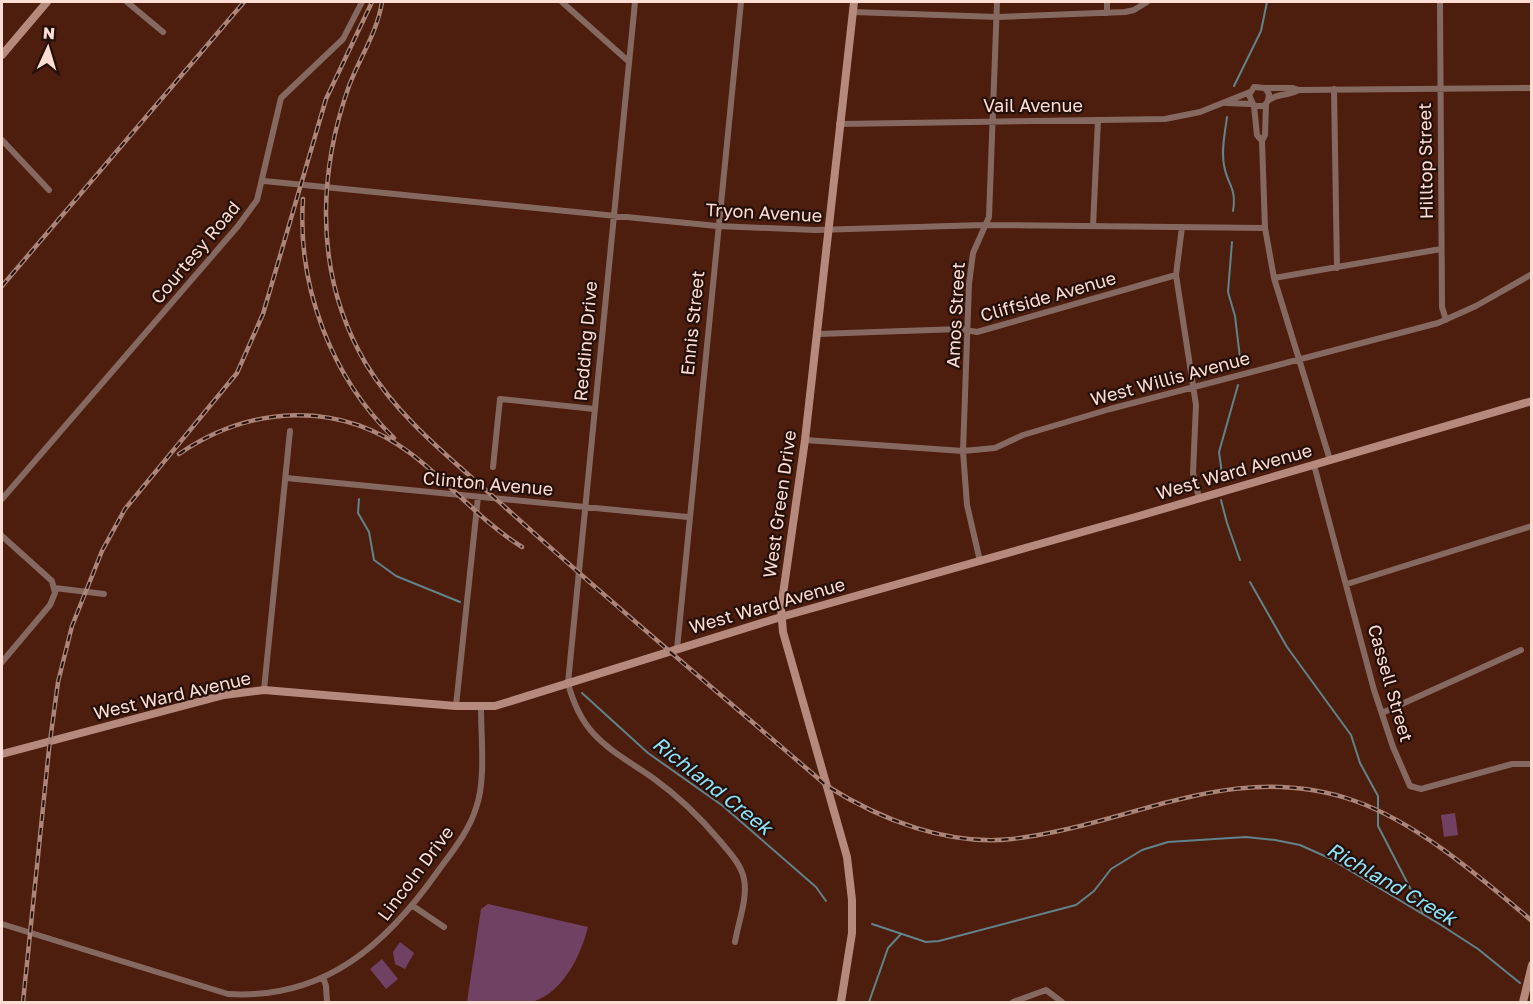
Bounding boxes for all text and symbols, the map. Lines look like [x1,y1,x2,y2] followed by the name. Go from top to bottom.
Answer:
[18,18,78,78] north arrow
[42,23,56,43] text: N
[983,94,1083,116] street label: Vail Avenue
[1413,103,1437,219] street label: Hilltop Street
[146,196,244,308] street label: Courtesy Road
[705,198,823,226] street label: Tryon Avenue
[941,261,969,369] street label: Amos Street
[978,266,1118,326] street label: Cliffside Avenue
[676,270,708,376] street label: Ennis Street
[569,280,601,402] street label: Redding Drive
[1088,346,1252,410] street label: West Willis Avenue
[758,429,800,579] street label: West Green Drive
[1154,438,1314,504] street label: West Ward Avenue
[422,466,554,500] street label: Clinton Avenue
[687,572,847,638] street label: West Ward Avenue
[1364,622,1418,744] street label: Cassell Street
[91,666,253,724] street label: West Ward Avenue
[648,731,780,841] water label: Richland Creek
[372,821,458,925] street label: Lincoln Drive
[1323,836,1463,931] water label: Richland Creek

